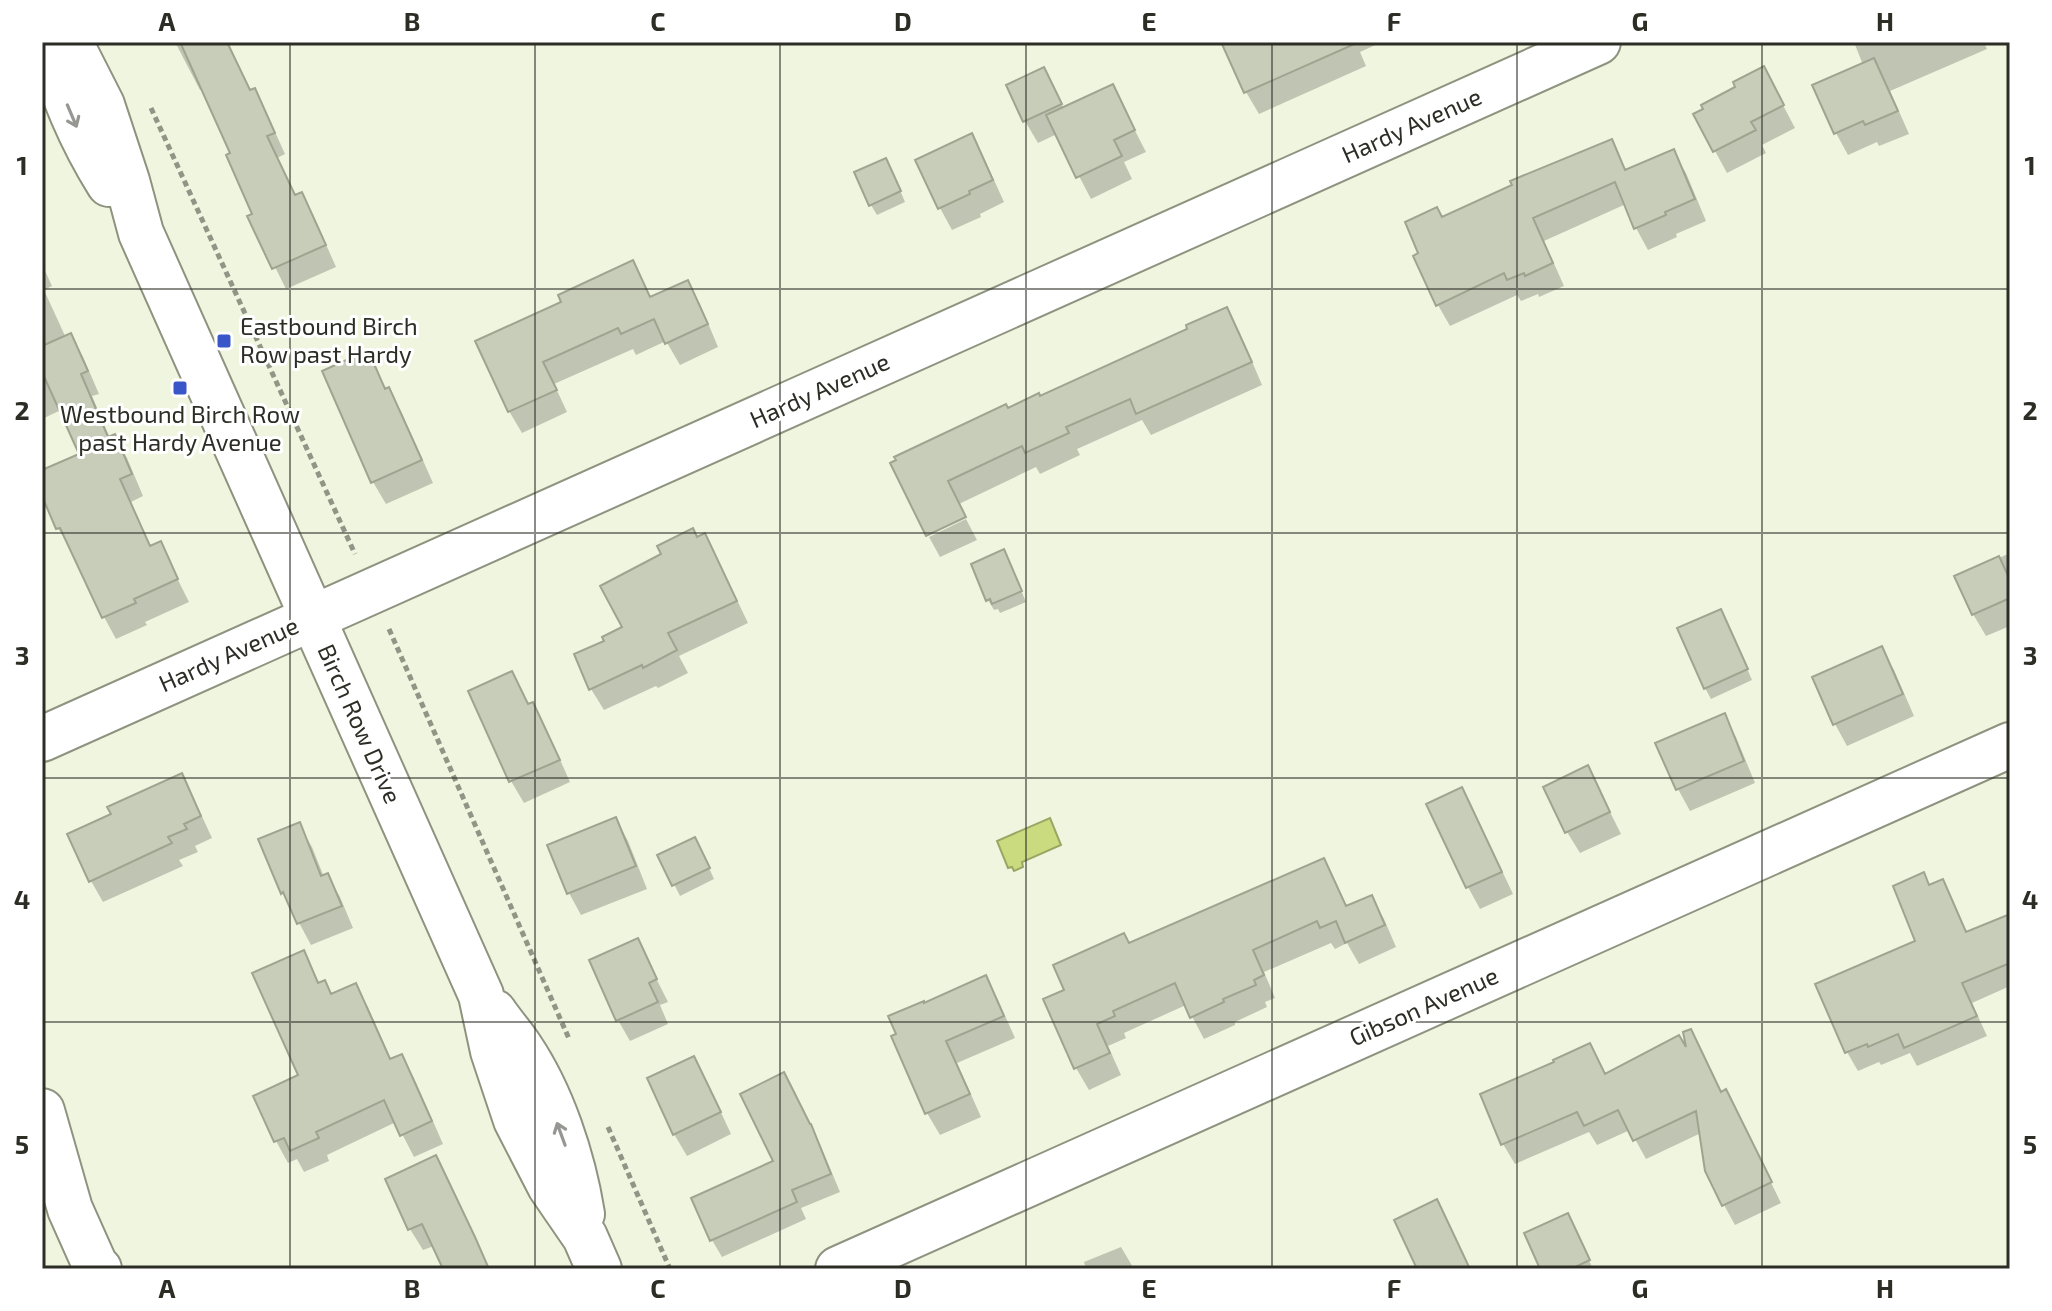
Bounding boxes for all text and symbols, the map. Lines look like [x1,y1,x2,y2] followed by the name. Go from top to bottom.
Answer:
[159,5,176,36] text: A
[404,5,420,36] text: B
[650,5,666,36] text: C
[894,5,912,36] text: D
[1141,5,1157,36] text: E
[1387,5,1401,36] text: F
[1632,5,1648,36] text: G
[1876,5,1894,36] text: H
[1337,81,1486,168] street label: Hardy Avenue
[66,103,81,128] one-way arrow
[16,149,28,180] text: 1
[2024,149,2036,180] text: 1
[240,311,418,368] place label: Eastbound Birch Row past Hardy
[215,332,233,350] marker: Eastbound Birch Row past Hardy
[745,346,894,433] street label: Hardy Avenue
[171,379,189,397] marker: Westbound Birch Row past Hardy Avenue
[14,394,30,425] text: 2
[2022,394,2038,425] text: 2
[60,399,300,456] place label: Westbound Birch Row past Hardy Avenue
[154,610,303,697] street label: Hardy Avenue
[15,639,29,670] text: 3
[312,639,408,807] street label: Birch Row Drive
[2023,639,2037,670] text: 3
[14,883,30,914] text: 4
[2022,883,2038,914] text: 4
[1345,960,1502,1051] street label: Gibson Avenue
[553,1122,567,1146] one-way arrow
[15,1128,29,1159] text: 5
[2023,1128,2037,1159] text: 5
[159,1272,176,1303] text: A
[404,1272,420,1303] text: B
[650,1272,666,1303] text: C
[894,1272,912,1303] text: D
[1141,1272,1157,1303] text: E
[1387,1272,1401,1303] text: F
[1632,1272,1648,1303] text: G
[1876,1272,1894,1303] text: H

